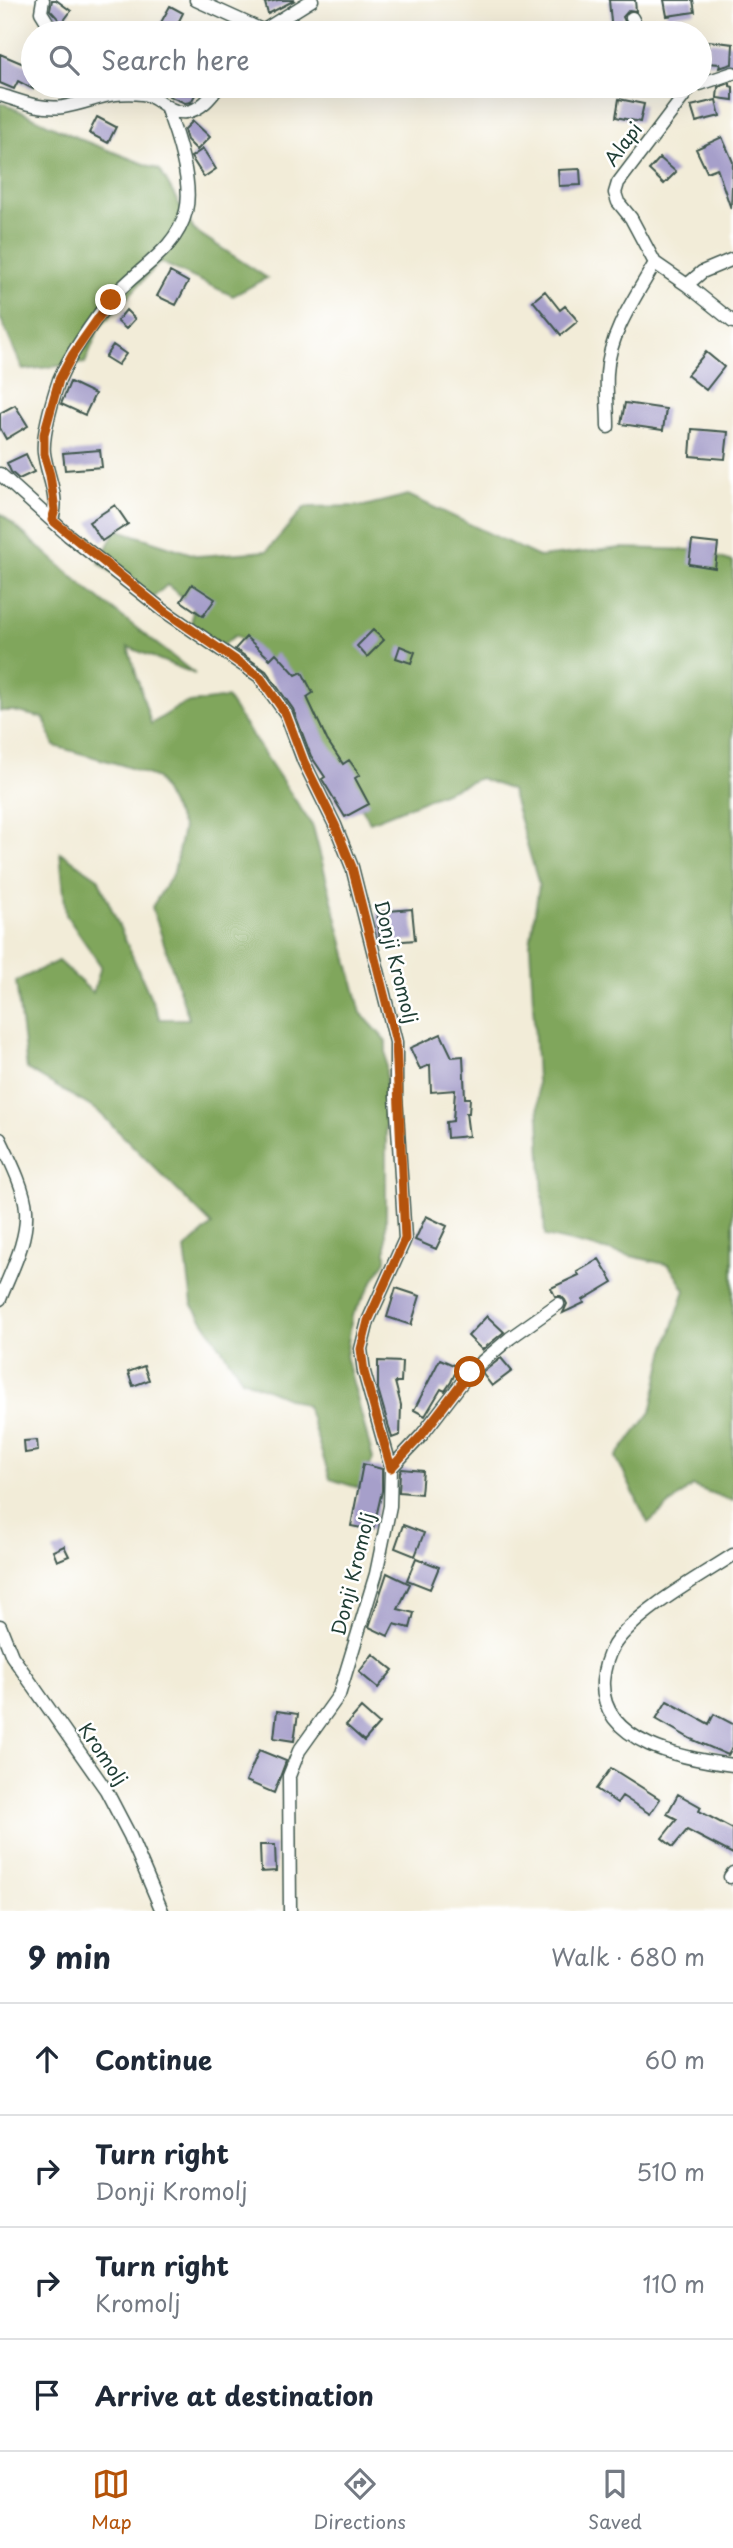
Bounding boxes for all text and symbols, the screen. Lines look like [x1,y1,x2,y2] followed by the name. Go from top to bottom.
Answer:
[21,21,712,98] search box
[101,40,250,79] text: Search here
[45,41,83,79] icon: search
[596,116,648,171] street label: Alapi
[95,284,126,315] route end
[368,897,426,1026] street label: Donji Kromolj
[454,1356,485,1387] route start
[323,1509,381,1638] street label: Donji Kromolj
[72,1716,135,1791] street label: Kromolj
[28,1934,111,1979] text: 9 min
[551,1939,705,1974] text: Walk · 680 m
[28,2040,66,2078] icon: ahead
[95,2040,212,2079] text: Continue
[645,2042,705,2077] text: 60 m
[95,2134,229,2173] text: Turn right
[28,2152,66,2190] icon: right
[636,2154,705,2189] text: 510 m
[95,2173,248,2208] text: Donji Kromolj
[95,2246,229,2285] text: Turn right
[28,2264,66,2302] icon: right
[643,2266,705,2301] text: 110 m
[95,2285,180,2320] text: Kromolj
[28,2376,66,2414] icon: arrive
[95,2376,374,2415] text: Arrive at destination
[91,2465,132,2535] tab: Map
[314,2465,406,2535] tab: Directions
[588,2465,642,2535] tab: Saved

